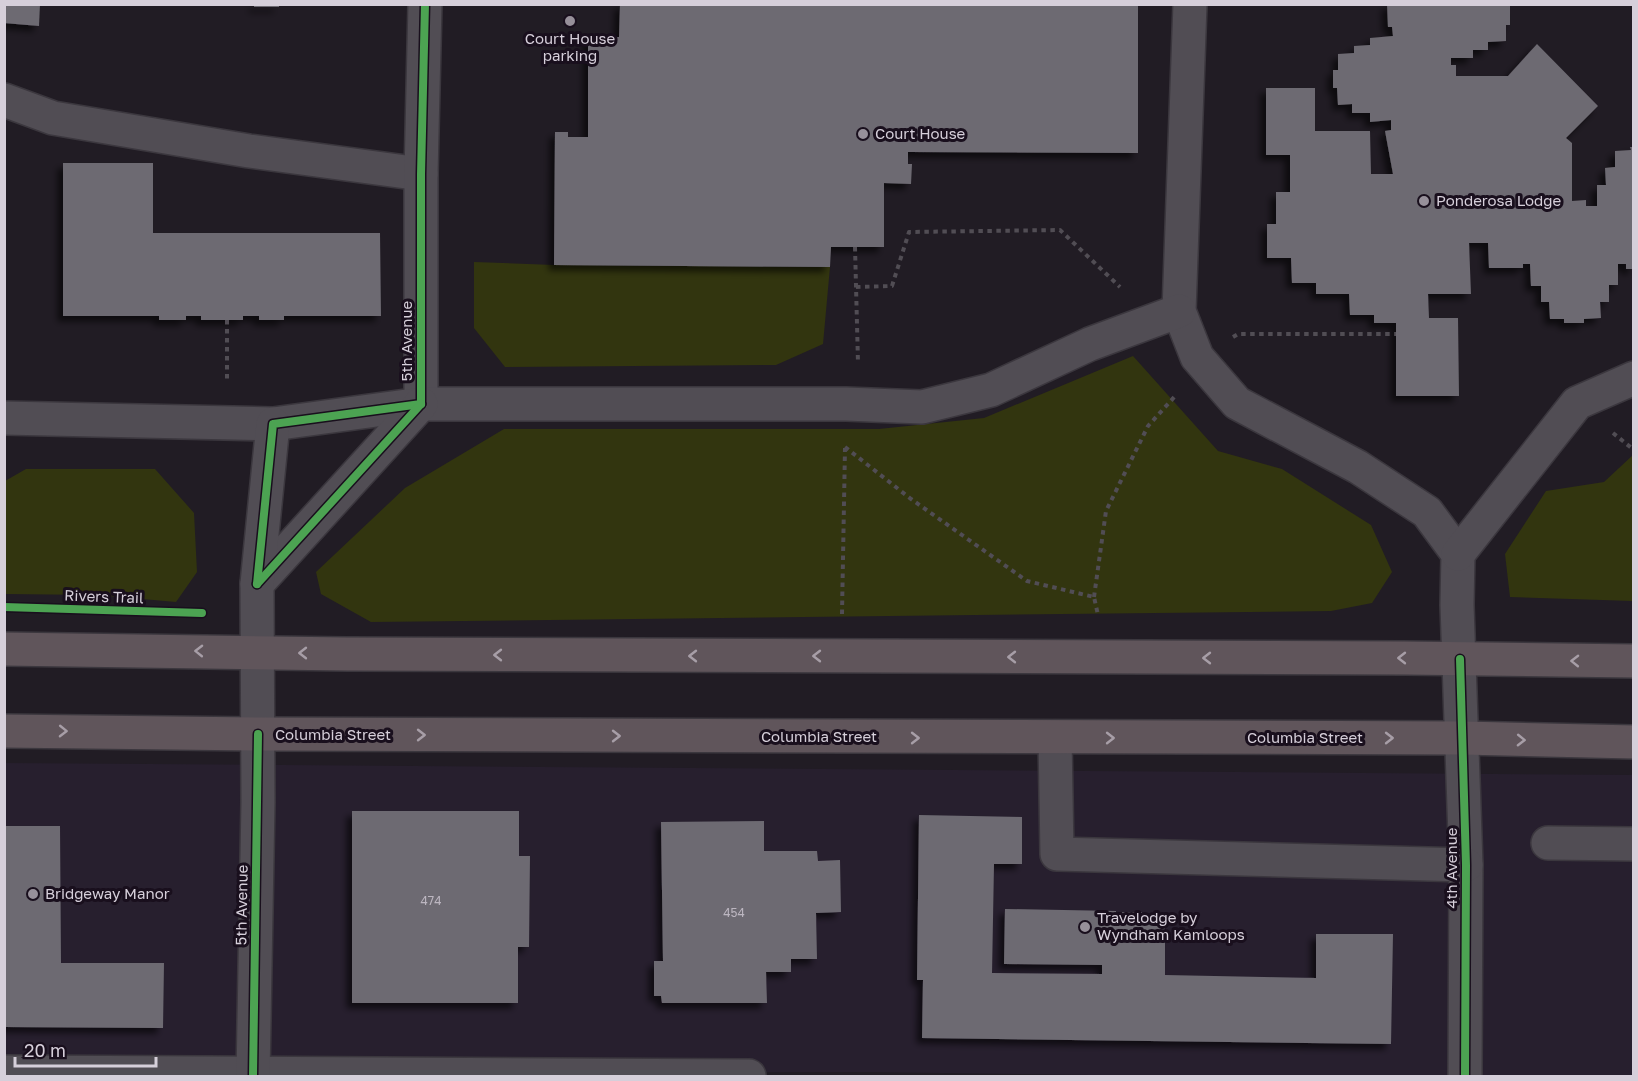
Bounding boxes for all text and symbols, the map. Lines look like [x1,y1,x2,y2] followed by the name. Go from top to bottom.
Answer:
[563,14,577,28] marker: Court House parking
[525,29,615,64] place label: Court House parking
[875,124,966,142] place label: Court House
[856,127,870,141] marker: Court House
[1436,191,1562,209] place label: Ponderosa Lodge
[1417,194,1431,208] marker: Ponderosa Lodge
[397,300,415,381] street label: 5th Avenue
[64,586,144,606] street label: Rivers Trail
[194,645,203,657] one-way arrow
[298,647,307,659] one-way arrow
[493,648,502,661] one-way arrow
[688,650,697,662] one-way arrow
[812,650,821,662] one-way arrow
[1007,651,1016,663] one-way arrow
[1202,652,1211,664] one-way arrow
[1397,652,1406,664] one-way arrow
[1571,654,1580,667] one-way arrow
[58,725,67,737] one-way arrow
[275,725,391,743] street label: Columbia Street
[761,727,877,745] street label: Columbia Street
[1247,728,1363,746] street label: Columbia Street
[417,729,426,741] one-way arrow
[612,730,621,742] one-way arrow
[910,732,919,744] one-way arrow
[1105,732,1114,744] one-way arrow
[1384,732,1393,744] one-way arrow
[1517,733,1526,746] one-way arrow
[1442,827,1460,909] street label: 4th Avenue
[231,864,251,945] street label: 5th Avenue
[45,884,170,902] place label: Bridgeway Manor
[26,887,40,901] marker: Bridgeway Manor
[420,893,442,908] house number: 474
[723,905,745,920] house number: 454
[1097,908,1245,943] place label: Travelodge by Wyndham Kamloops
[1078,920,1092,934] marker: Travelodge by Wyndham Kamloops
[15,1030,156,1068] scale bar
[24,1039,66,1061] text: 20 m

